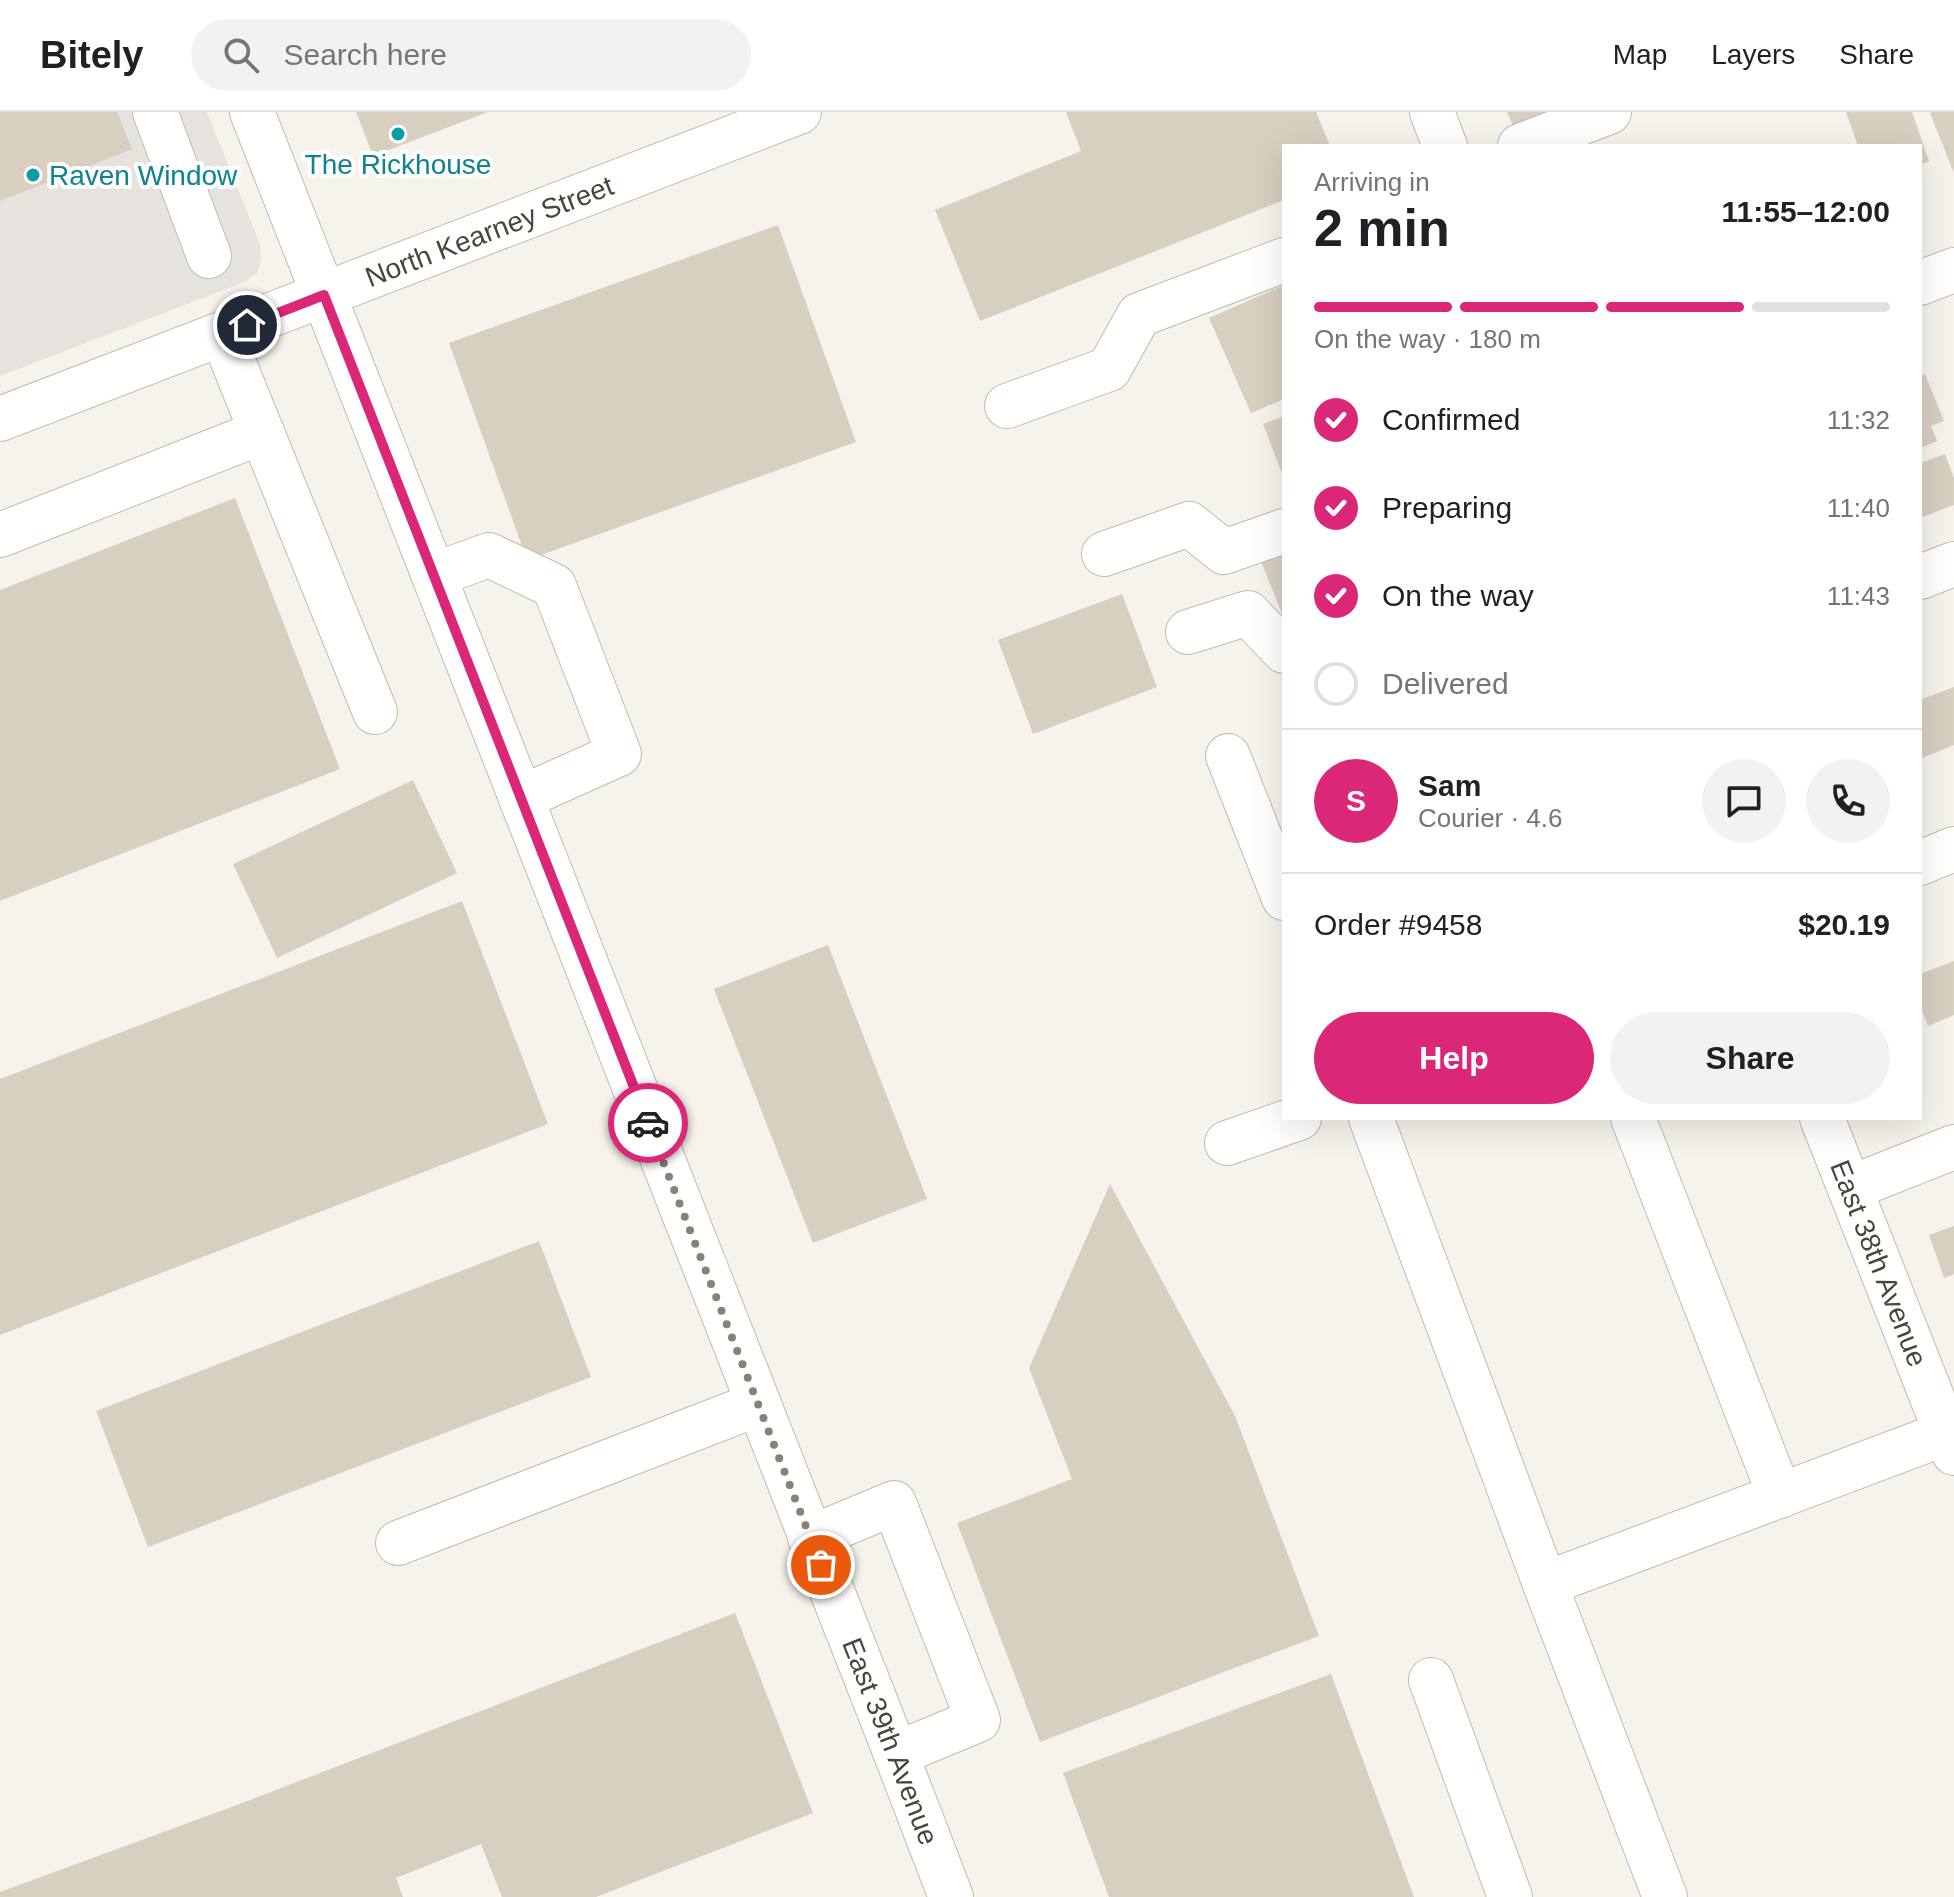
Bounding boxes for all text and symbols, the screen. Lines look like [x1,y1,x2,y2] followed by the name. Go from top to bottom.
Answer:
[191,19,751,91] search box
[219,33,263,77] icon: search
[40,34,143,76] text: Bitely
[283,38,447,71] text: Search here
[1613,39,1667,70] text: Map
[1711,39,1795,70] text: Layers
[1839,39,1914,70] text: Share
[389,125,407,143] marker: The Rickhouse
[305,149,491,180] place label: The Rickhouse
[49,160,238,191] place label: Raven Window
[24,166,42,184] marker: Raven Window
[1314,167,1430,197] text: Arriving in
[361,169,618,293] street label: North Kearney Street
[1722,195,1890,228] text: 11:55–12:00
[1314,199,1450,257] text: 2 min
[213,291,281,359] pin
[225,303,269,347] icon: home
[1314,324,1541,354] text: On the way · 180 m
[1314,398,1358,442] icon: check
[1382,403,1520,436] text: Confirmed
[1827,405,1890,435] text: 11:32
[1314,486,1358,530] icon: check
[1382,491,1512,524] text: Preparing
[1827,493,1890,523] text: 11:40
[1314,574,1358,618] icon: check
[1382,579,1534,612] text: On the way
[1827,581,1890,611] text: 11:43
[1382,667,1509,700] text: Delivered
[1702,759,1786,843] button: chat
[1806,759,1890,843] button: phone
[1418,769,1481,802] text: Sam
[1346,784,1366,817] text: S
[1418,803,1563,833] text: Courier · 4.6
[1314,908,1482,941] text: Order #9458
[1798,908,1890,941] text: $20.19
[1314,1012,1594,1104] button: Help
[1610,1012,1890,1104] button: Share
[608,1083,688,1163] courier
[626,1101,670,1145] icon: car
[1825,1156,1934,1371] street label: East 38th Avenue
[787,1531,855,1599] pin
[799,1543,843,1587] icon: bag
[837,1634,945,1849] street label: East 39th Avenue

